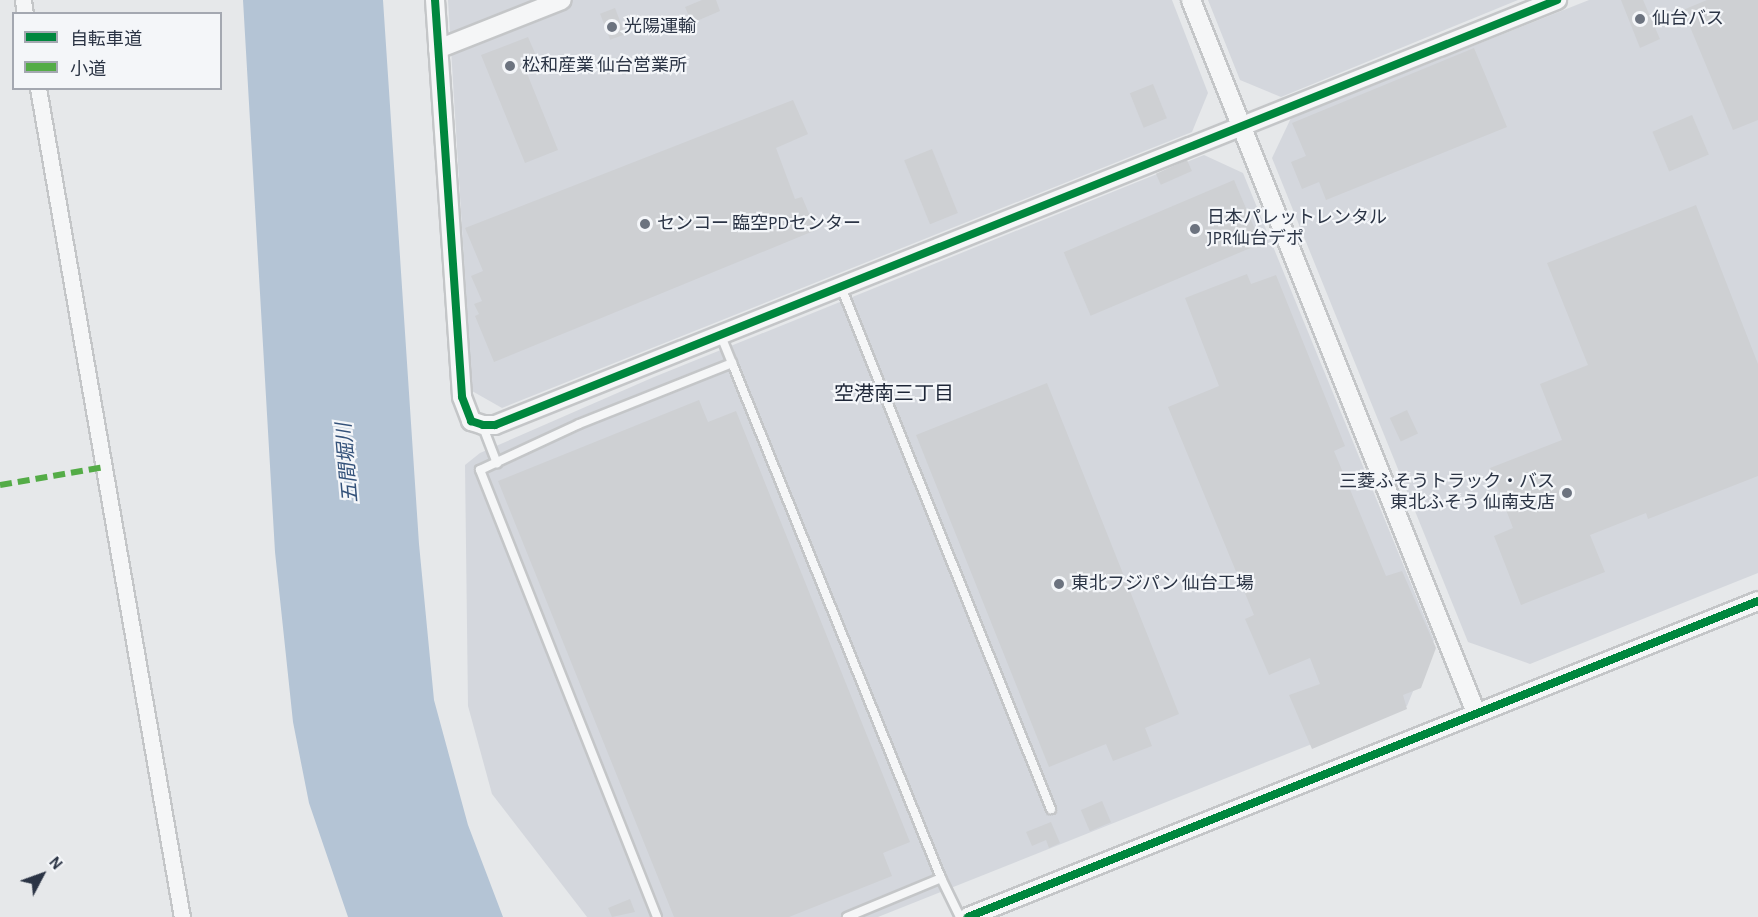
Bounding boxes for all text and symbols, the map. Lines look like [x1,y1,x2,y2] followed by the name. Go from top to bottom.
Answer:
[1652,8,1724,30] place label: 仙台バス
[12,12,222,90] legend
[1633,12,1647,26] marker: 仙台バス
[624,16,696,38] place label: 光陽運輸
[605,20,619,34] marker: 光陽運輸
[70,31,142,49] text: 自転車道
[522,55,687,77] place label: 松和産業 仙台営業所
[503,59,517,73] marker: 松和産業 仙台営業所
[70,61,106,79] text: 小道
[1207,208,1387,250] place label: 日本パレットレンタル JPR仙台デポ
[657,213,861,235] place label: センコー 臨空PDセンター
[638,217,652,231] marker: センコー 臨空PDセンター
[1188,222,1202,236] marker: 日本パレットレンタル JPR仙台デポ
[834,382,954,406] district label: 空港南三丁目
[333,422,363,504] water label: 五間堀川
[1339,472,1555,514] place label: 三菱ふそうトラック・バス 東北ふそう 仙南支店
[1560,486,1574,500] marker: 三菱ふそうトラック・バス 東北ふそう 仙南支店
[1071,573,1254,595] place label: 東北フジパン 仙台工場
[1052,577,1066,591] marker: 東北フジパン 仙台工場
[12,845,72,905] north arrow
[46,854,65,873] text: N

